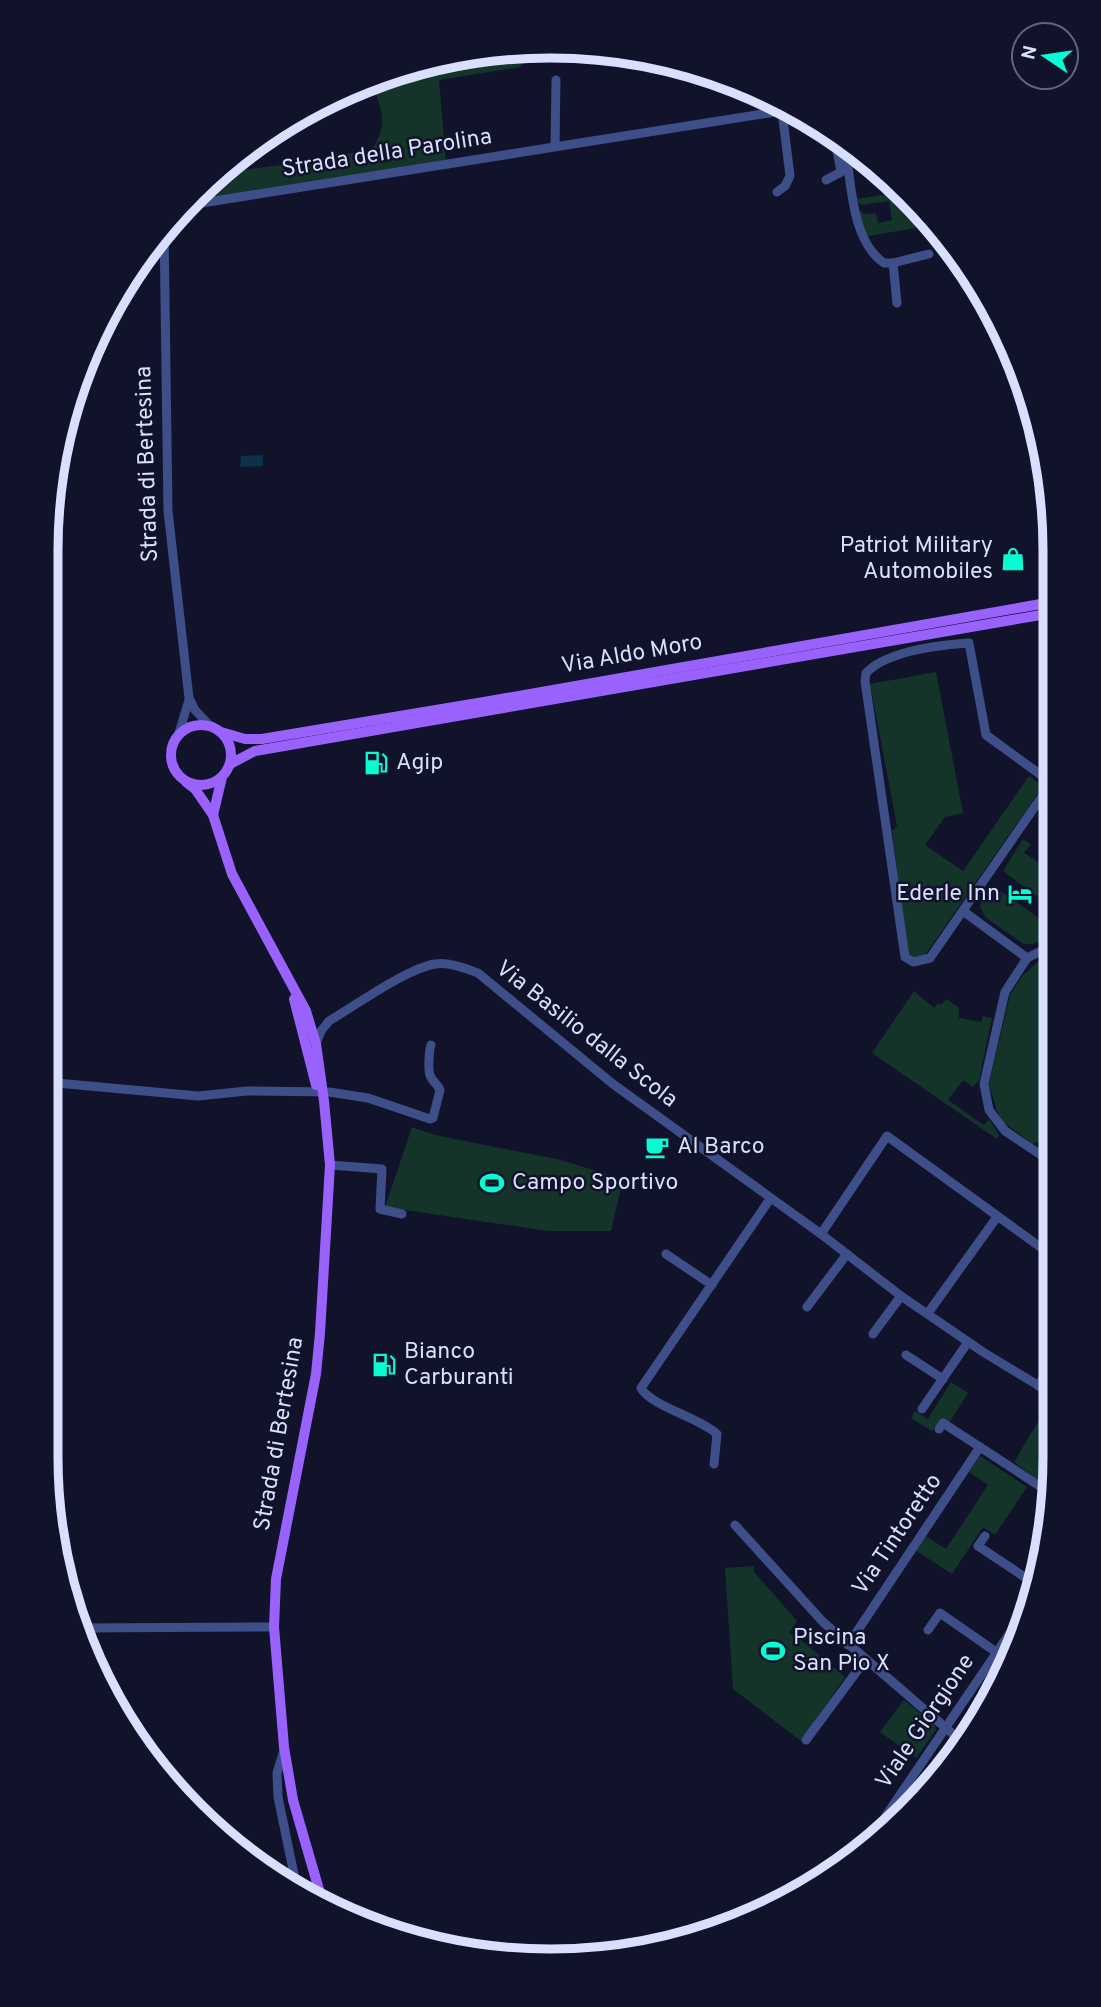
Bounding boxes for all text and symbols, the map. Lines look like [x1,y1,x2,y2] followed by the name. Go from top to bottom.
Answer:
[1010,21,1080,91] north arrow
[1017,43,1044,62] text: N
[280,123,494,185] street label: Strada della Parolina
[130,365,166,563] street label: Strada di Bertesina
[840,532,993,587] place label: Patriot Military Automobiles
[999,545,1027,573] shop icon: Patriot Military Automobiles
[559,628,705,682] street label: Via Aldo Moro
[362,749,390,777] fuel station icon: Agip
[396,749,443,778] place label: Agip
[896,880,1000,909] place label: Ederle Inn
[1006,880,1034,908] hotel icon: Ederle Inn
[489,955,683,1115] street label: Via Basilio dalla Scola
[643,1133,671,1161] cafe icon: Al Barco
[677,1133,765,1162] place label: Al Barco
[478,1169,506,1197] sports icon: Campo Sportivo
[512,1169,678,1198] place label: Campo Sportivo
[249,1335,311,1533] street label: Strada di Bertesina
[404,1338,514,1393] place label: Bianco Carburanti
[370,1351,398,1379] fuel station icon: Bianco Carburanti
[847,1469,949,1601] street label: Via Tintoretto
[793,1624,890,1679] place label: Piscina San Pio X
[759,1637,787,1665] sports icon: Piscina San Pio X
[870,1649,982,1795] street label: Viale Giorgione

